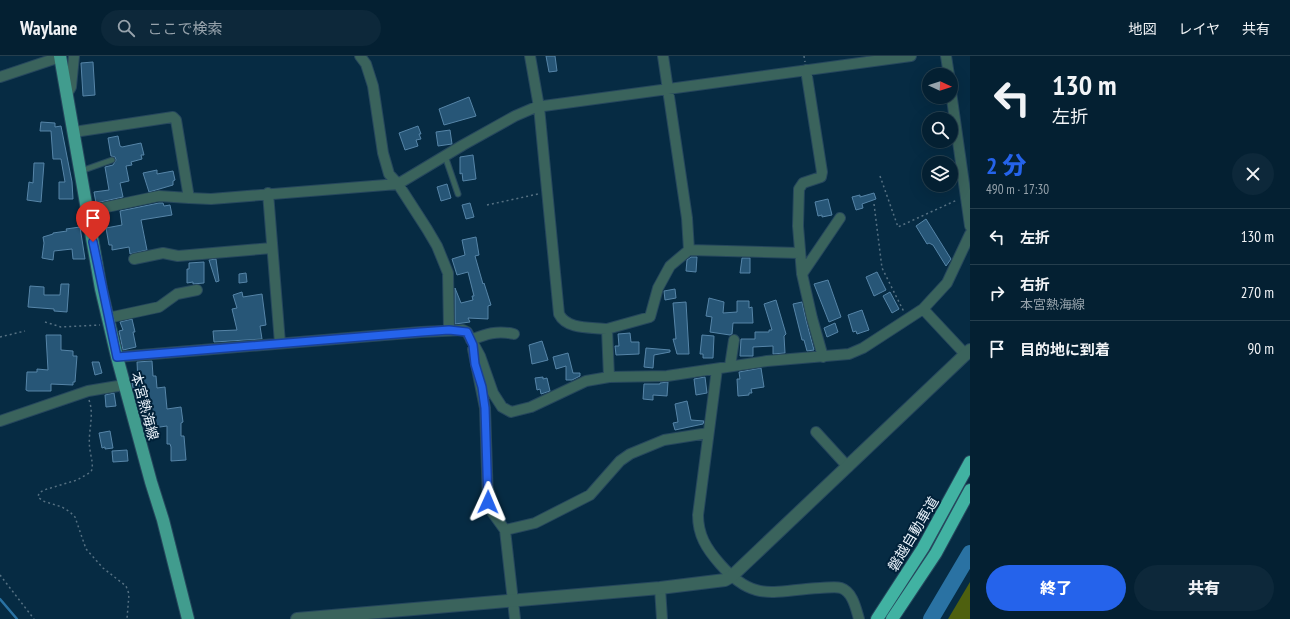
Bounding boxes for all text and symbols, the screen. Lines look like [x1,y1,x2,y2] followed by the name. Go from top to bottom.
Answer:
[101,10,381,46] search box
[20,16,77,40] text: Waylane
[115,17,137,39] icon: search
[147,19,222,38] text: ここで検索
[1128,20,1156,38] text: 地図
[1178,20,1220,38] text: レイヤ
[1242,20,1270,38] text: 共有
[1052,66,1116,103] text: 130 m
[922,68,958,104] north arrow
[922,68,958,192] map controls
[986,72,1038,124] icon: left
[1052,105,1088,128] text: 左折
[922,112,958,148] button: search
[986,150,1026,181] text: 2 分
[1232,153,1274,195] button: close
[922,156,958,192] button: layers
[986,181,1049,198] text: 490 m · 17:30
[76,201,110,242] pin
[82,207,104,229] icon: arrive
[986,226,1008,248] icon: left
[1241,227,1274,246] text: 130 m
[1020,228,1050,247] text: 左折
[1020,275,1050,294] text: 右折
[986,282,1008,304] icon: right
[1241,283,1274,302] text: 270 m
[1020,296,1085,313] text: 本宮熱海線
[986,338,1008,360] icon: arrive
[1248,339,1274,358] text: 90 m
[1020,340,1110,359] text: 目的地に到着
[127,370,163,442] street label: 本宮熱海線
[467,481,509,523] position arrow
[884,493,942,575] street label: 磐越自動車道
[986,565,1126,611] button: 終了
[1134,565,1274,611] button: 共有

